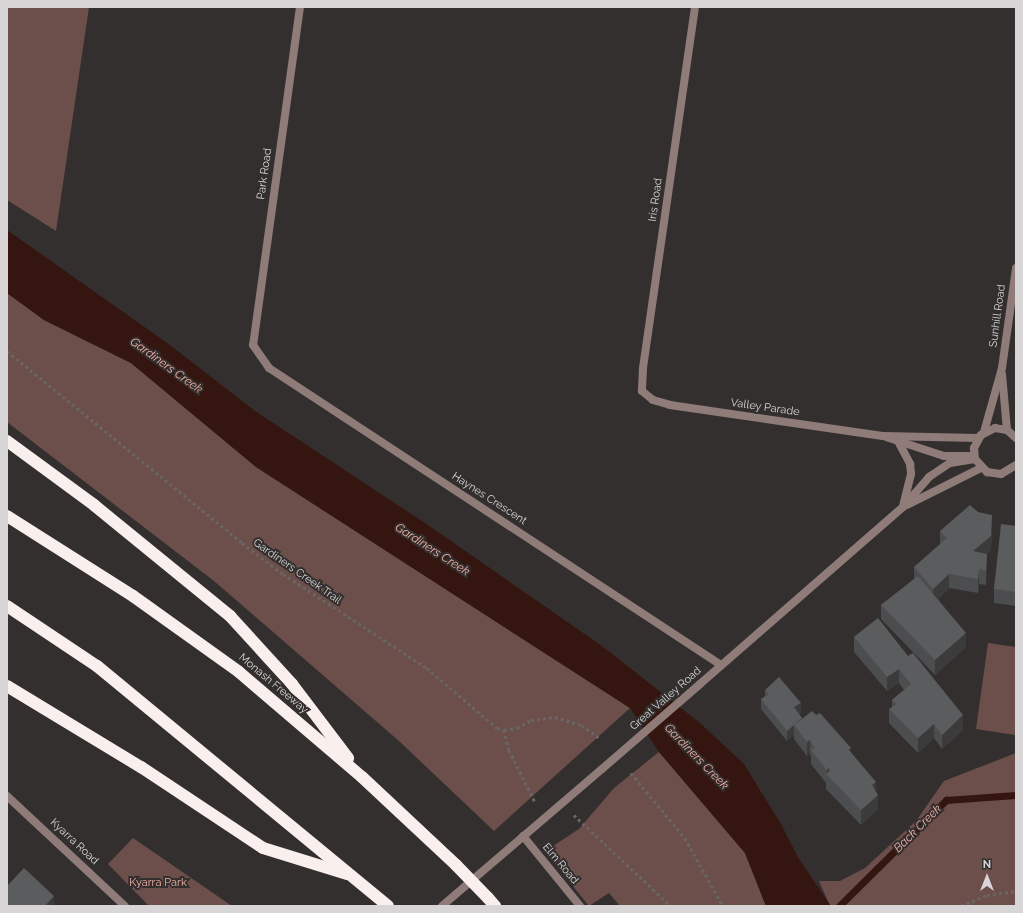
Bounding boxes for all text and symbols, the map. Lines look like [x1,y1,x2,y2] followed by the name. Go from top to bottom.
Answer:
[255,148,275,200] street label: Park Road
[646,178,666,222] street label: Iris Road
[987,284,1009,348] street label: Sunhill Road
[127,335,205,397] water label: Gardiners Creek
[729,397,801,419] street label: Valley Parade
[449,470,529,528] street label: Haynes Crescent
[392,521,472,579] water label: Gardiners Creek
[250,536,344,608] street label: Gardiners Creek Trail
[236,651,310,717] street label: Monash Freeway
[627,664,705,734] street label: Great Valley Road
[661,721,731,793] water label: Gardiners Creek
[891,802,945,856] water label: Back Creek
[47,816,101,868] street label: Kyarra Road
[539,841,581,887] street label: Elm Road
[967,857,1007,897] north arrow
[983,858,991,871] text: N
[129,876,187,890] park label: Kyarra Park

